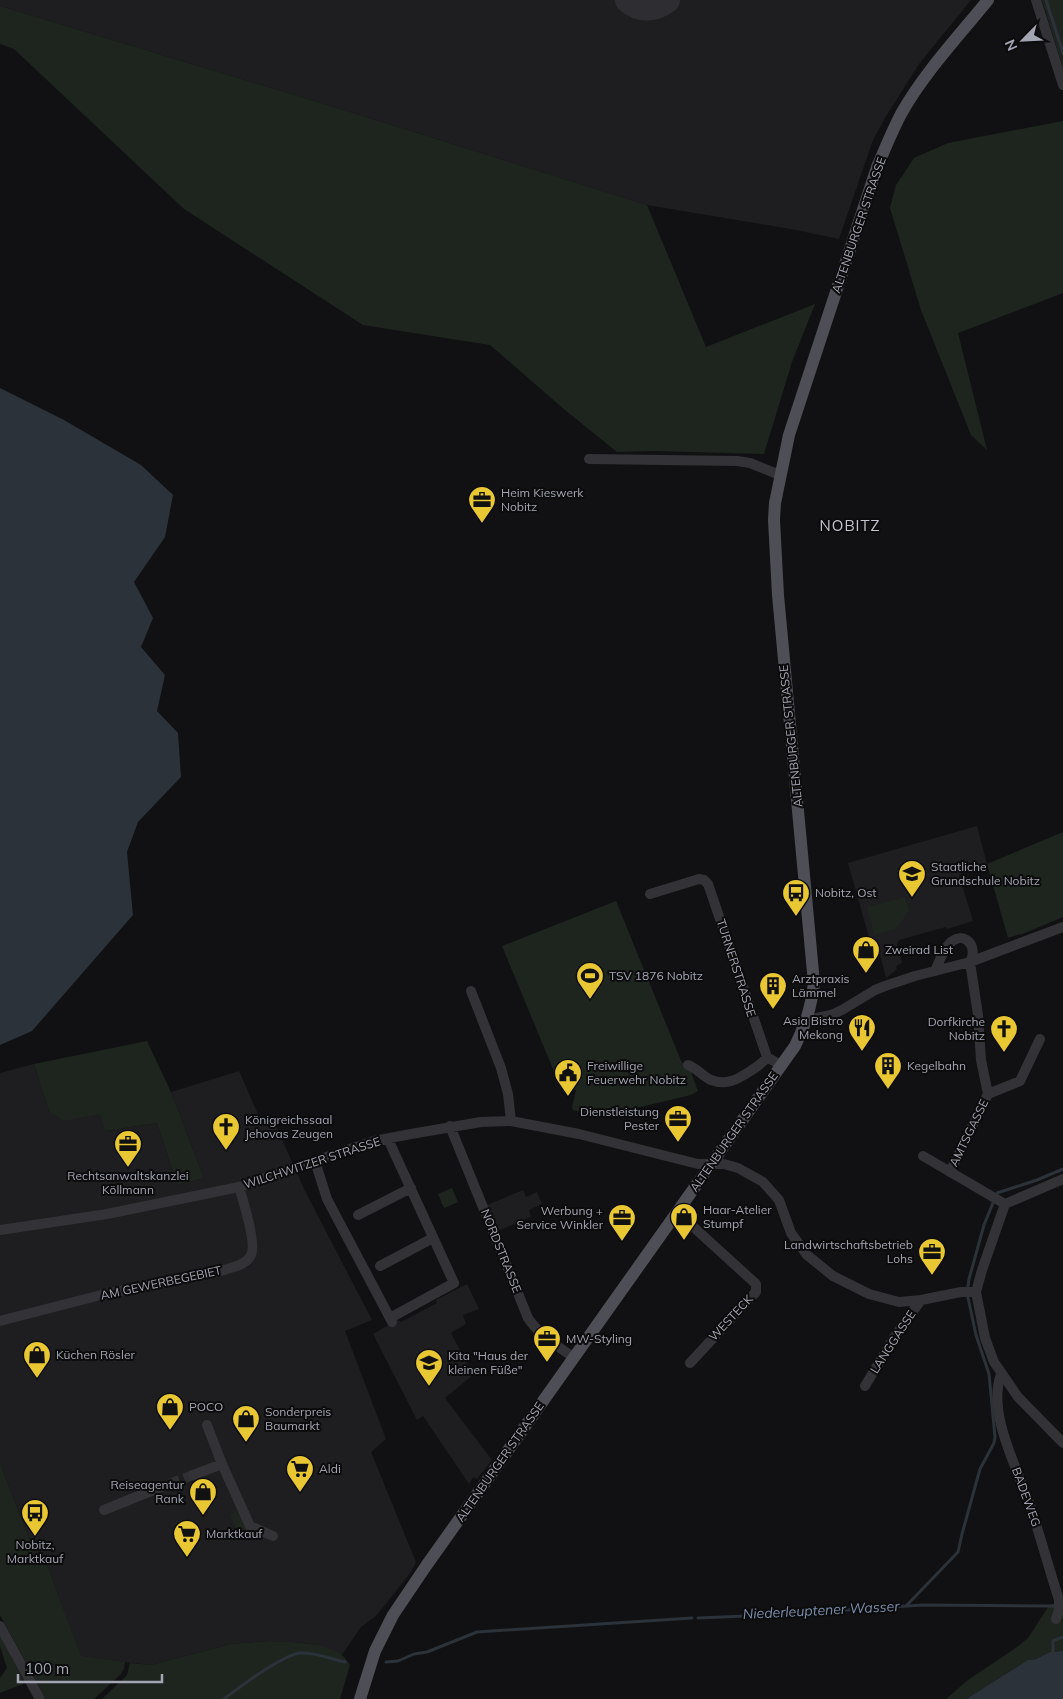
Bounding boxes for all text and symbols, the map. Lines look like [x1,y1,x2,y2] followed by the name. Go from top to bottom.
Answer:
[998,15,1048,65] north arrow
[1001,37,1021,54] text: N
[828,155,889,295] street label: ALTENBURGER STRASSE
[467,485,497,524] office icon: Heim Kieswerk Nobitz
[501,485,584,514] place label: Heim Kieswerk Nobitz
[820,516,880,535] district label: NOBITZ
[776,664,805,808] street label: ALTENBURGER STRASSE
[897,859,927,898] school or university icon: Staatliche Grundschule Nobitz
[931,859,1040,888] place label: Staatliche Grundschule Nobitz
[781,878,811,917] bus stop icon: Nobitz, Ost
[815,885,877,900] place label: Nobitz, Ost
[714,917,759,1019] street label: TURNERSTRASSE
[851,935,881,974] shop icon: Zweirad List
[885,942,953,957] place label: Zweirad List
[575,961,605,1000] sports icon: TSV 1876 Nobitz
[609,968,703,983] place label: TSV 1876 Nobitz
[758,971,788,1010] building icon: Arztpraxis Lämmel
[792,971,850,1000] place label: Arztpraxis Lämmel
[783,1013,843,1042] place label: Asia Bistro Mekong
[847,1013,877,1052] restaurant icon: Asia Bistro Mekong
[928,1014,985,1043] place label: Dorfkirche Nobitz
[989,1014,1019,1053] church icon: Dorfkirche Nobitz
[873,1051,903,1090] building icon: Kegelbahn
[553,1058,583,1097] public building icon: Freiwillige Feuerwehr Nobitz
[587,1058,686,1087] place label: Freiwillige Feuerwehr Nobitz
[907,1058,966,1073] place label: Kegelbahn
[686,1069,781,1195] street label: ALTENBURGER STRASSE
[946,1097,991,1169] street label: AMTSGASSE
[580,1104,660,1133] place label: Dienstleistung Pester
[663,1104,693,1143] office icon: Dienstleistung Pester
[211,1112,241,1151] church icon: Königreichssaal Jehovas Zeugen
[245,1112,333,1141] place label: Königreichssaal Jehovas Zeugen
[113,1129,143,1168] office icon: Rechtsanwaltskanzlei Köllmann
[242,1133,382,1192] street label: WILCHWITZER STRASSE
[67,1168,189,1197] place label: Rechtsanwaltskanzlei Köllmann
[669,1202,699,1241] shop icon: Haar-Atelier Stumpf
[703,1202,772,1231] place label: Haar-Atelier Stumpf
[516,1203,604,1232] place label: Werbung + Service Winkler
[607,1203,637,1242] office icon: Werbung + Service Winkler
[478,1207,525,1295] street label: NORDSTRASSE
[784,1237,913,1266] place label: Landwirtschaftsbetrieb Lohs
[917,1237,947,1276] office icon: Landwirtschaftsbetrieb Lohs
[99,1262,223,1303] street label: AM GEWERBEGEBIET
[705,1291,756,1344] street label: WESTECK
[867,1307,919,1376] street label: LANGGASSE
[532,1324,562,1363] office icon: MW-Styling
[566,1331,632,1346] place label: MW-Styling
[22,1340,52,1379] shop icon: Küchen Rösler
[56,1347,135,1362] place label: Küchen Rösler
[414,1348,444,1387] school or university icon: Kita "Haus der kleinen Füße"
[448,1348,529,1377] place label: Kita "Haus der kleinen Füße"
[155,1392,185,1431] shop icon: POCO
[189,1399,223,1414] place label: POCO
[452,1399,547,1525] street label: ALTENBURGER STRASSE
[231,1404,261,1443] shop icon: Sonderpreis Baumarkt
[265,1404,331,1433] place label: Sonderpreis Baumarkt
[285,1454,315,1493] supermarket icon: Aldi
[319,1461,341,1476] place label: Aldi
[1009,1465,1044,1529] street label: BADEWEG
[110,1477,185,1506] place label: Reiseagentur Rank
[188,1477,218,1516] shop icon: Reiseagentur Rank
[20,1498,50,1537] bus stop icon: Nobitz, Marktkauf
[172,1519,202,1558] supermarket icon: Marktkauf
[206,1526,263,1541] place label: Marktkauf
[7,1537,64,1566] place label: Nobitz, Marktkauf
[742,1597,901,1623] water label: Niederleuptener Wasser
[18,1652,161,1684] scale bar
[25,1659,69,1678] text: 100 m

